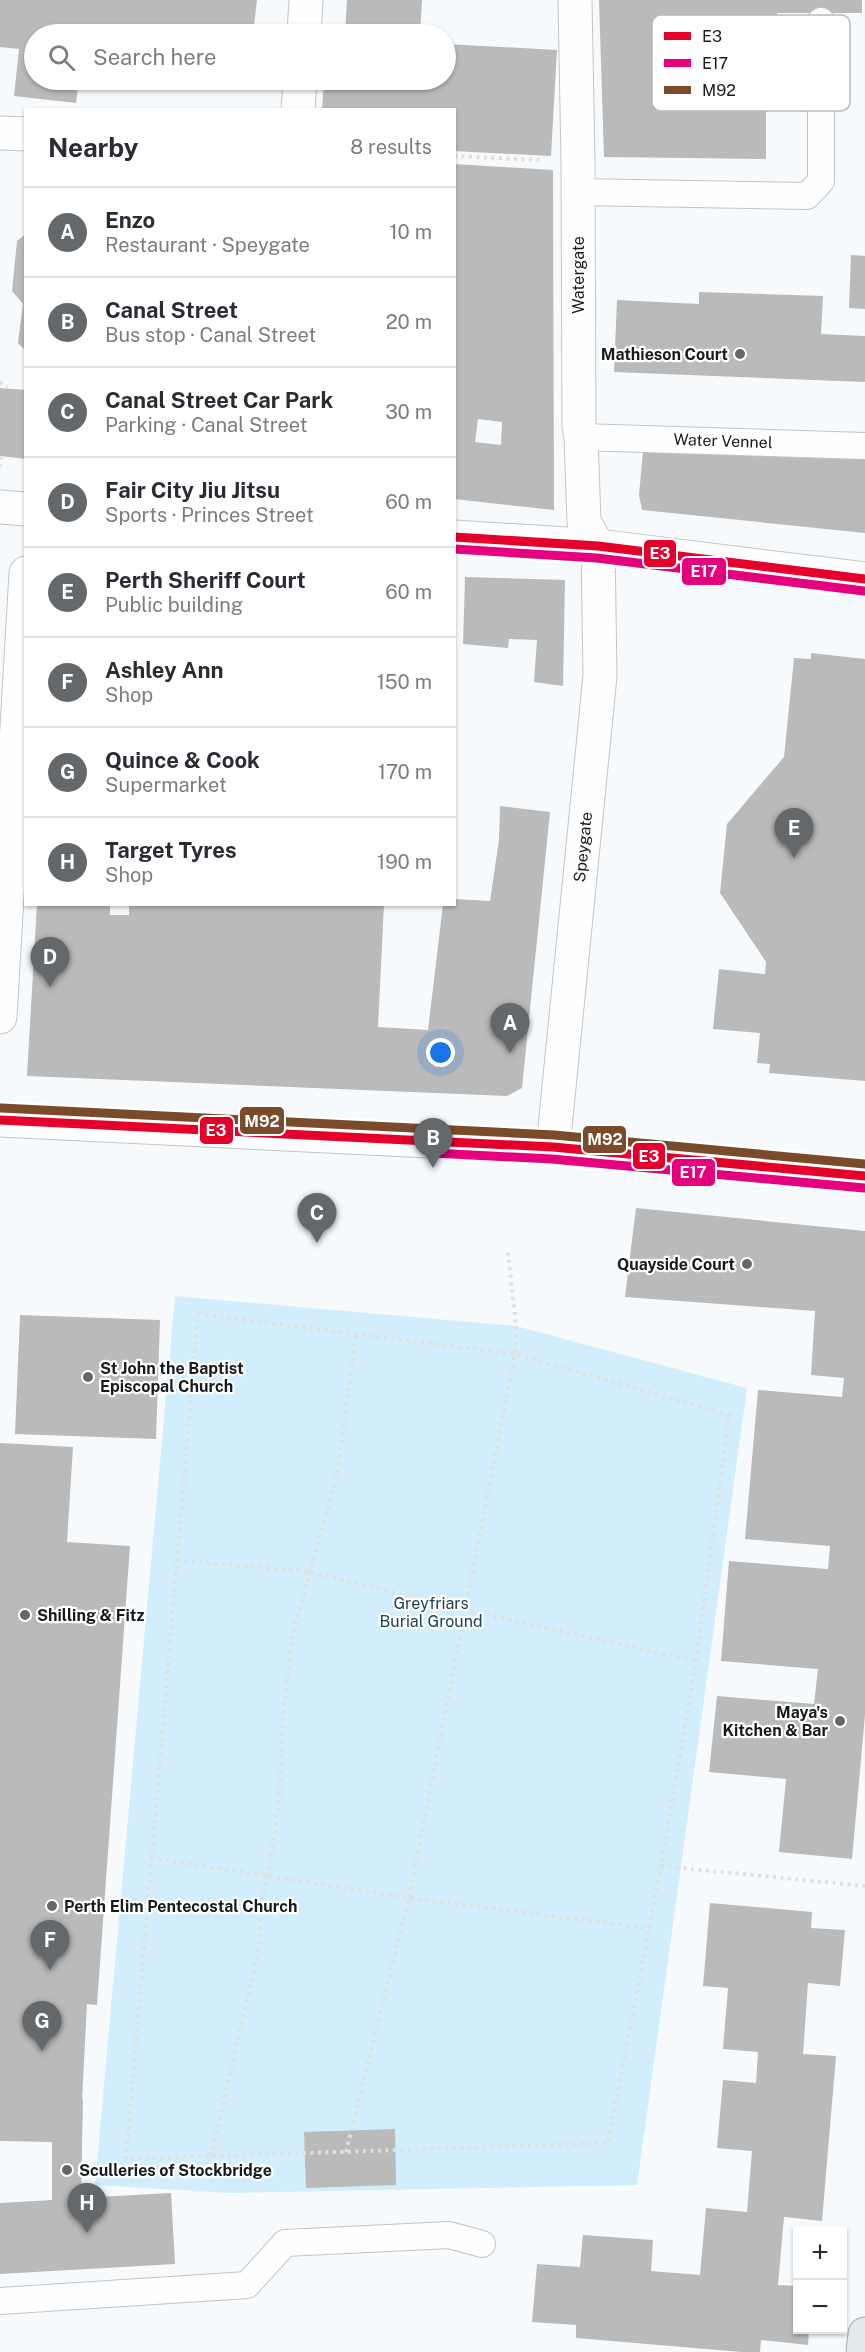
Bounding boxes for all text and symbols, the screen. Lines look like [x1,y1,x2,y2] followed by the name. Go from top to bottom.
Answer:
[652,15,850,111] legend
[24,24,456,90] search box
[702,27,722,46] text: E3
[45,41,78,74] icon: search
[93,44,217,70] text: Search here
[702,54,728,73] text: E17
[702,81,736,100] text: M92
[48,132,138,163] text: Nearby
[350,135,432,159] text: 8 results
[105,207,155,233] text: Enzo
[60,220,75,244] text: A
[389,220,432,244] text: 10 m
[105,233,310,257] text: Restaurant · Speygate
[569,236,588,314] street label: Watergate
[105,297,238,323] text: Canal Street
[61,310,74,334] text: B
[386,310,432,334] text: 20 m
[105,323,316,347] text: Bus stop · Canal Street
[601,345,728,364] place label: Mathieson Court
[733,347,747,361] marker: Mathieson Court
[105,387,333,413] text: Canal Street Car Park
[60,400,75,424] text: C
[385,400,432,424] text: 30 m
[105,413,308,437] text: Parking · Canal Street
[673,430,773,452] street label: Water Vennel
[105,477,280,503] text: Fair City Jiu Jitsu
[60,490,75,514] text: D
[385,490,432,514] text: 60 m
[105,503,314,527] text: Sports · Princes Street
[643,539,677,568] line badge: E3
[650,544,670,563] text: E3
[681,557,727,586] line badge: E17
[690,562,718,581] text: E17
[105,567,306,593] text: Perth Sheriff Court
[61,580,74,604] text: E
[385,580,432,604] text: 60 m
[105,593,243,617] text: Public building
[105,657,224,683] text: Ashley Ann
[61,670,74,694] text: F
[377,670,432,694] text: 150 m
[105,683,153,707] text: Shop
[105,747,260,773] text: Quince & Cook
[60,760,75,784] text: G
[378,760,432,784] text: 170 m
[105,773,227,797] text: Supermarket
[774,808,814,858] pin: E
[570,811,596,883] street label: Speygate
[105,837,237,863] text: Target Tyres
[60,850,75,874] text: H
[377,850,432,874] text: 190 m
[105,863,153,887] text: Shop
[31,938,70,987] pin: D
[490,1004,530,1053] pin: A
[426,1038,455,1067] your location
[239,1106,285,1135] line badge: M92
[244,1112,280,1131] text: M92
[199,1116,234,1145] line badge: E3
[414,1118,452,1168] pin: B
[206,1121,226,1140] text: E3
[582,1125,627,1154] line badge: M92
[587,1130,623,1149] text: M92
[632,1142,666,1170] line badge: E3
[639,1147,659,1166] text: E3
[671,1158,716,1187] line badge: E17
[679,1163,707,1182] text: E17
[298,1194,336,1243] pin: C
[617,1255,735,1274] place label: Quayside Court
[740,1257,754,1271] marker: Quayside Court
[100,1359,244,1396] place label: St John the Baptist Episcopal Church
[81,1370,95,1384] marker: St John the Baptist Episcopal Church
[380,1594,482,1631] park label: Greyfriars Burial Ground
[37,1606,144,1625] place label: Shilling & Fitz
[18,1608,32,1622] marker: Shilling & Fitz
[723,1703,828,1740] place label: Maya's Kitchen & Bar
[833,1714,847,1728] marker: Maya's Kitchen & Bar
[64,1897,298,1916] place label: Perth Elim Pentecostal Church
[45,1899,59,1913] marker: Perth Elim Pentecostal Church
[31,1920,70,1970] pin: F
[22,2002,62,2051] pin: G
[79,2161,272,2180] place label: Sculleries of Stockbridge
[60,2163,74,2177] marker: Sculleries of Stockbridge
[68,2184,106,2233] pin: H
[793,2226,847,2334] map controls
[793,2226,847,2280] button: +
[793,2280,847,2334] button: −

